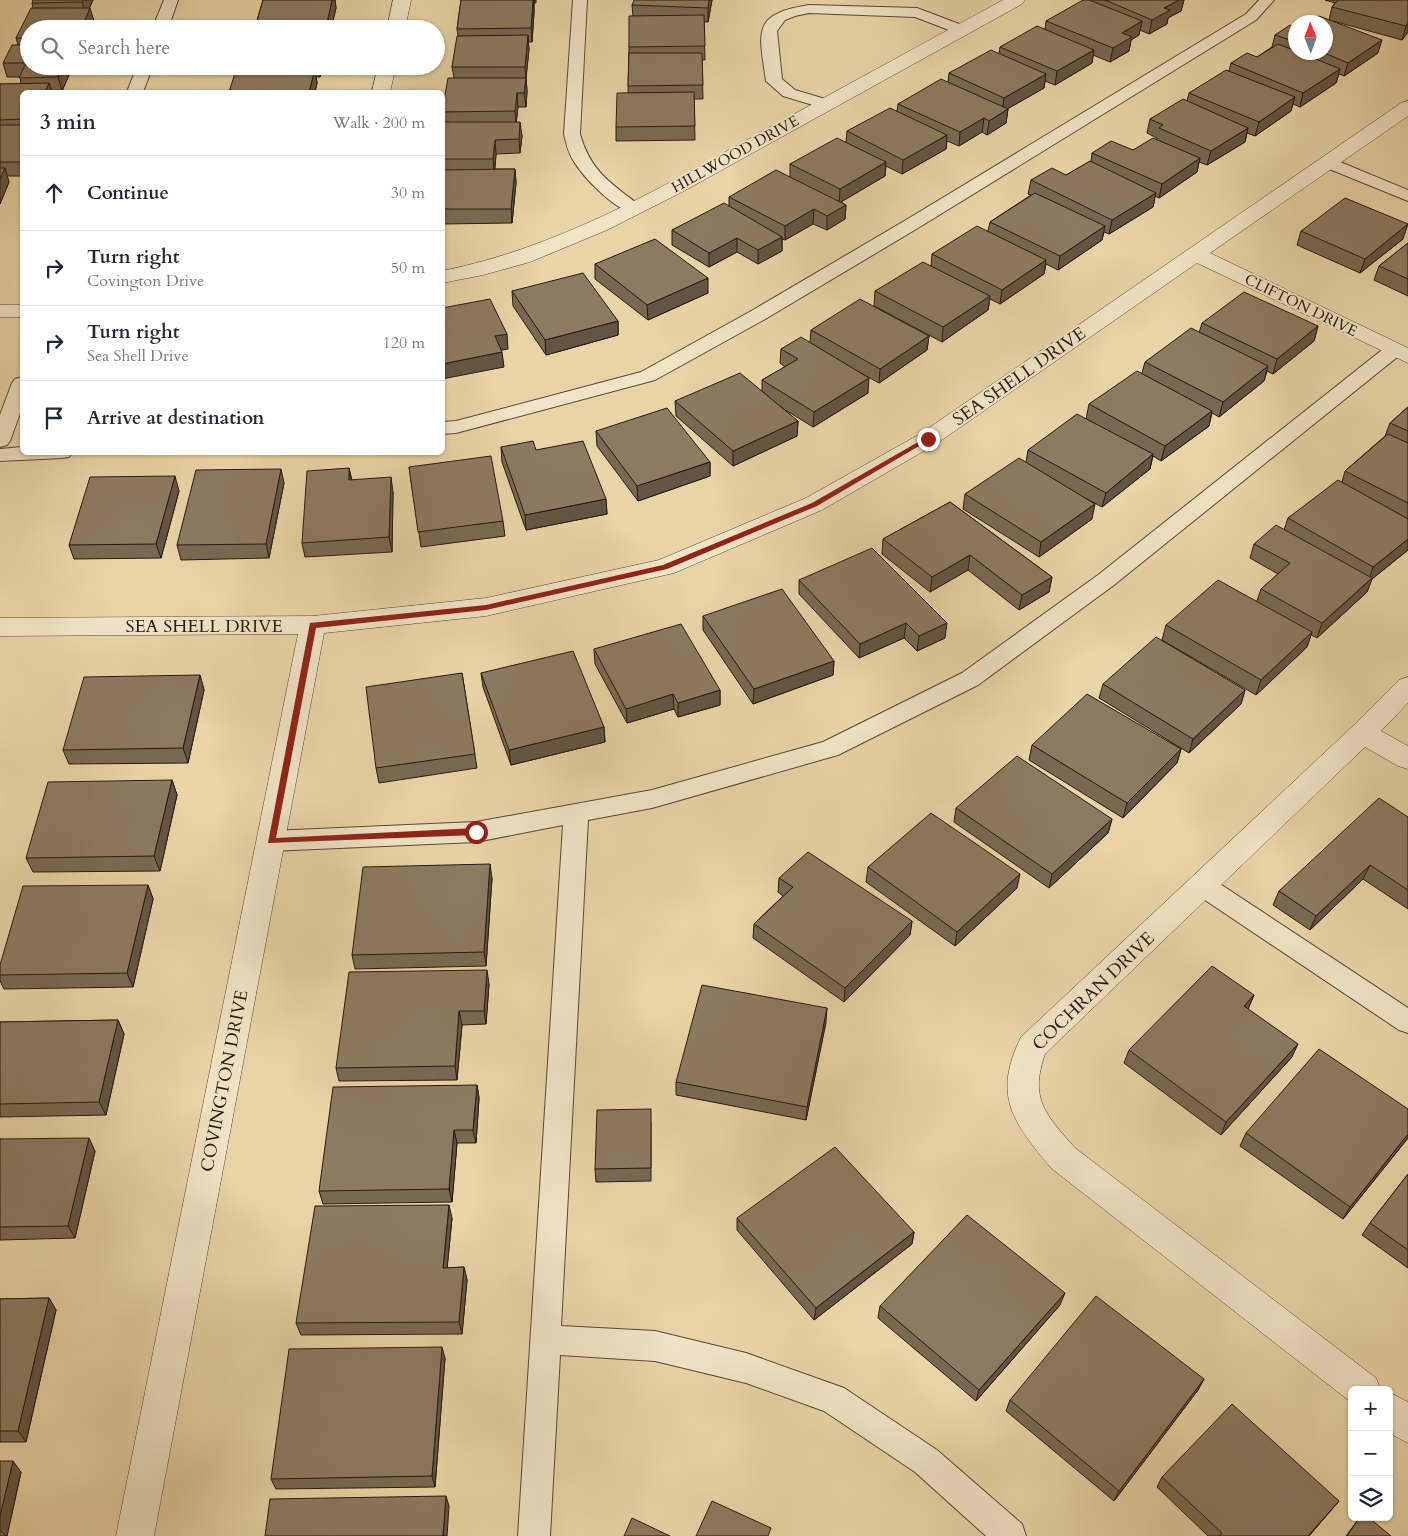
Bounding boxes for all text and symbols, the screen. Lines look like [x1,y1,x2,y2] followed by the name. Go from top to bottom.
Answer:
[1288,15,1333,60] north arrow
[20,20,445,75] search box
[38,34,66,62] icon: search
[78,35,170,61] text: Search here
[40,108,96,137] text: 3 min
[668,111,802,197] street label: HILLWOOD DRIVE
[333,112,425,134] text: Walk · 200 m
[40,179,68,207] icon: ahead
[87,180,169,206] text: Continue
[391,182,425,204] text: 30 m
[87,244,179,270] text: Turn right
[40,254,68,282] icon: right
[391,257,425,279] text: 50 m
[1241,269,1361,341] street label: CLIFTON DRIVE
[87,270,204,292] text: Covington Drive
[87,319,179,345] text: Turn right
[948,321,1091,432] street label: SEA SHELL DRIVE
[40,329,68,357] icon: right
[383,332,425,354] text: 120 m
[87,345,189,367] text: Sea Shell Drive
[40,404,68,432] icon: arrive
[87,405,264,431] text: Arrive at destination
[917,428,940,451] route end
[125,614,283,639] street label: SEA SHELL DRIVE
[465,821,488,844] route start
[1027,926,1160,1056] street label: COCHRAN DRIVE
[195,988,254,1174] street label: COVINGTON DRIVE
[1348,1386,1393,1521] map controls
[1348,1386,1393,1431] button: +
[1348,1431,1393,1476] button: −
[1348,1476,1393,1521] button: layers

